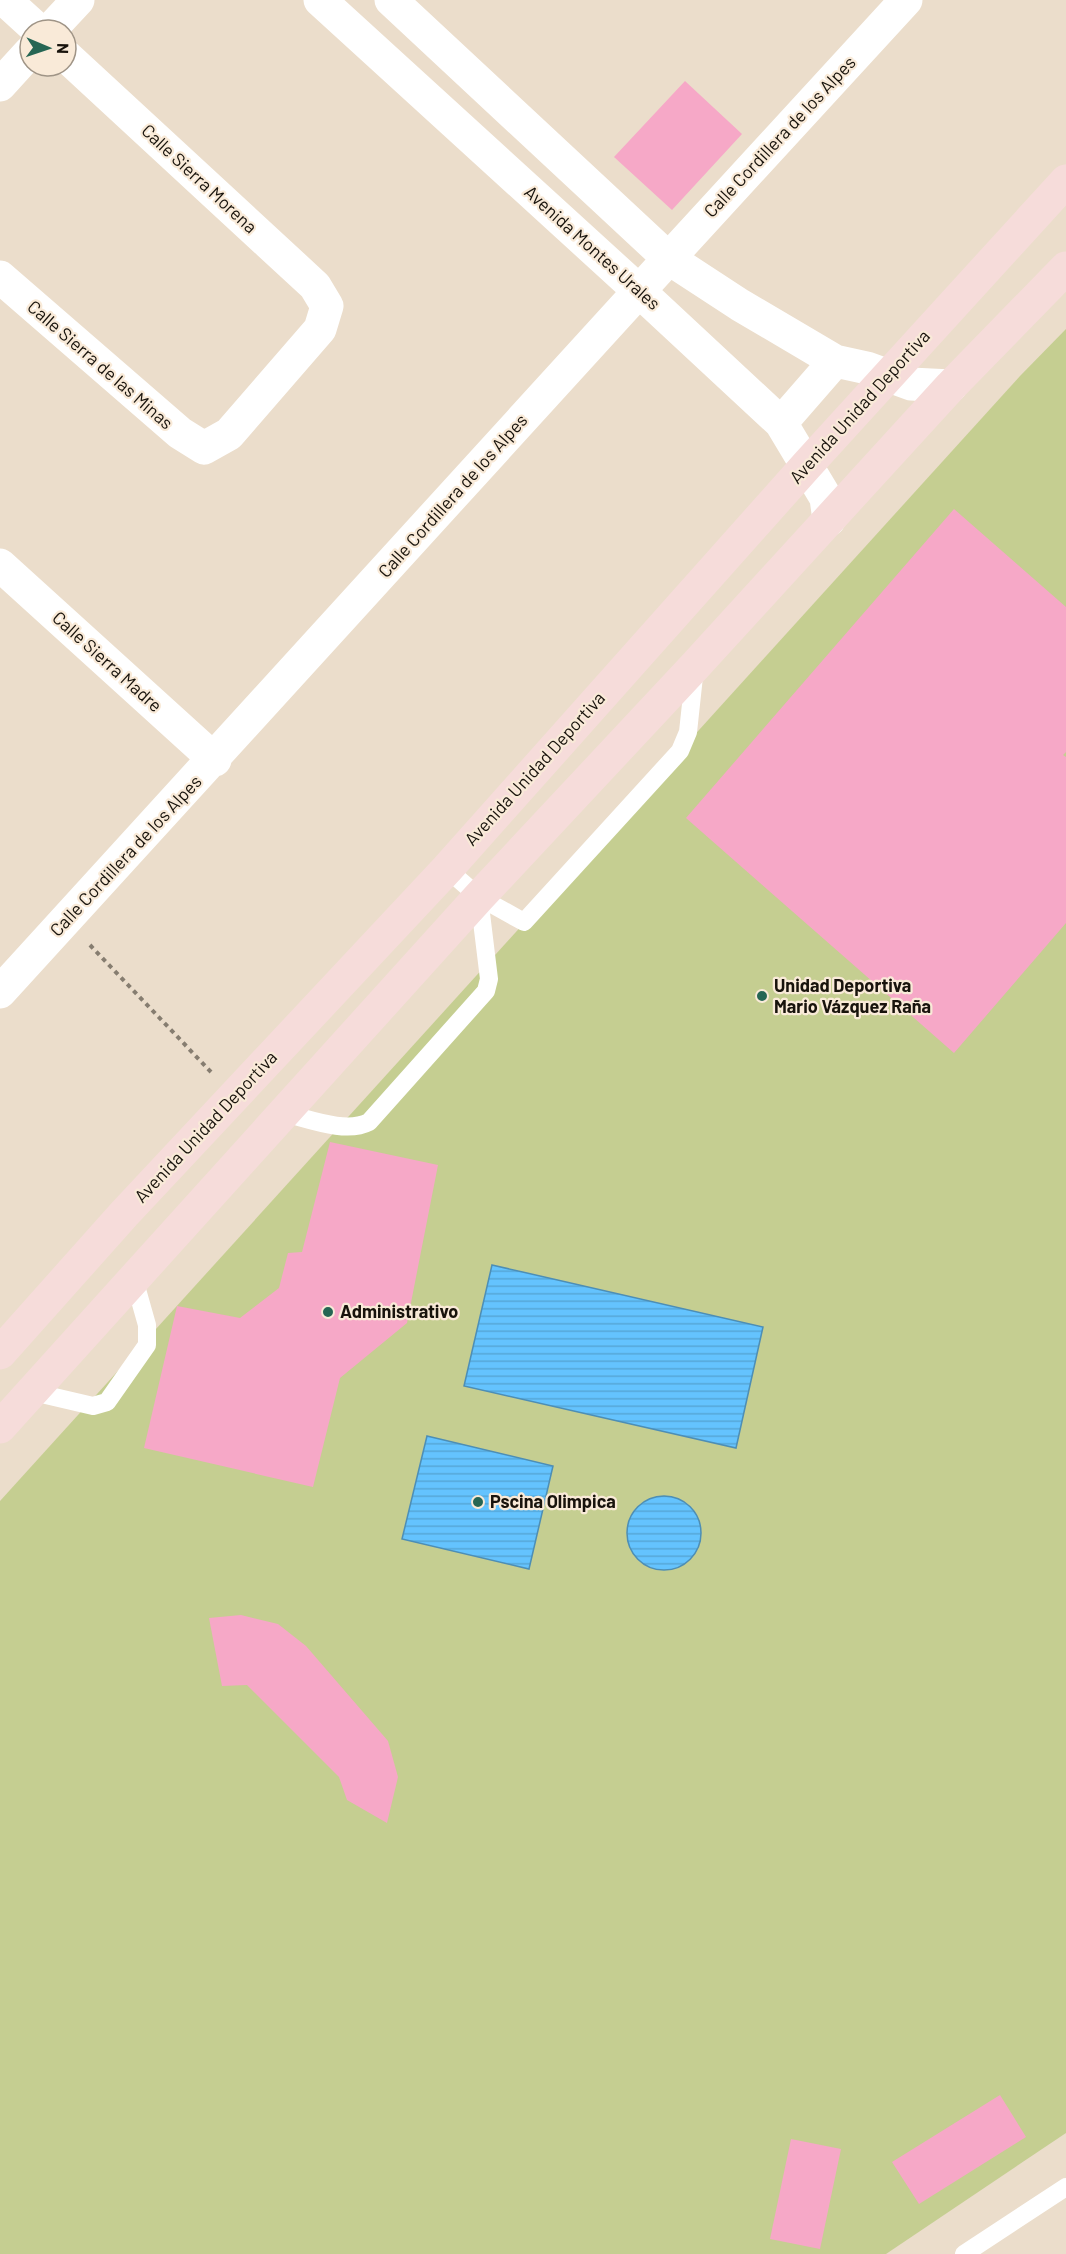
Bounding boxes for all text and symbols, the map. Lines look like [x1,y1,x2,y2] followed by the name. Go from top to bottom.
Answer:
[18,18,78,78] north arrow
[54,43,73,54] text: N
[699,51,860,222] street label: Calle Cordillera de los Alpes
[137,119,262,237] street label: Calle Sierra Morena
[520,180,665,314] street label: Avenida Montes Urales
[23,295,178,433] street label: Calle Sierra de las Minas
[784,325,934,488] street label: Avenida Unidad Deportiva
[373,409,532,582] street label: Calle Cordillera de los Alpes
[48,606,167,716] street label: Calle Sierra Madre
[459,687,609,850] street label: Avenida Unidad Deportiva
[45,770,206,941] street label: Calle Cordillera de los Alpes
[774,974,931,1017] place label: Unidad Deportiva Mario Vázquez Raña
[755,989,769,1003] marker: Unidad Deportiva Mario Vázquez Raña
[129,1046,281,1207] street label: Avenida Unidad Deportiva
[340,1300,458,1322] place label: Administrativo
[321,1305,335,1319] marker: Administrativo
[490,1490,616,1512] place label: Pscina Olimpica
[471,1495,485,1509] marker: Pscina Olimpica

